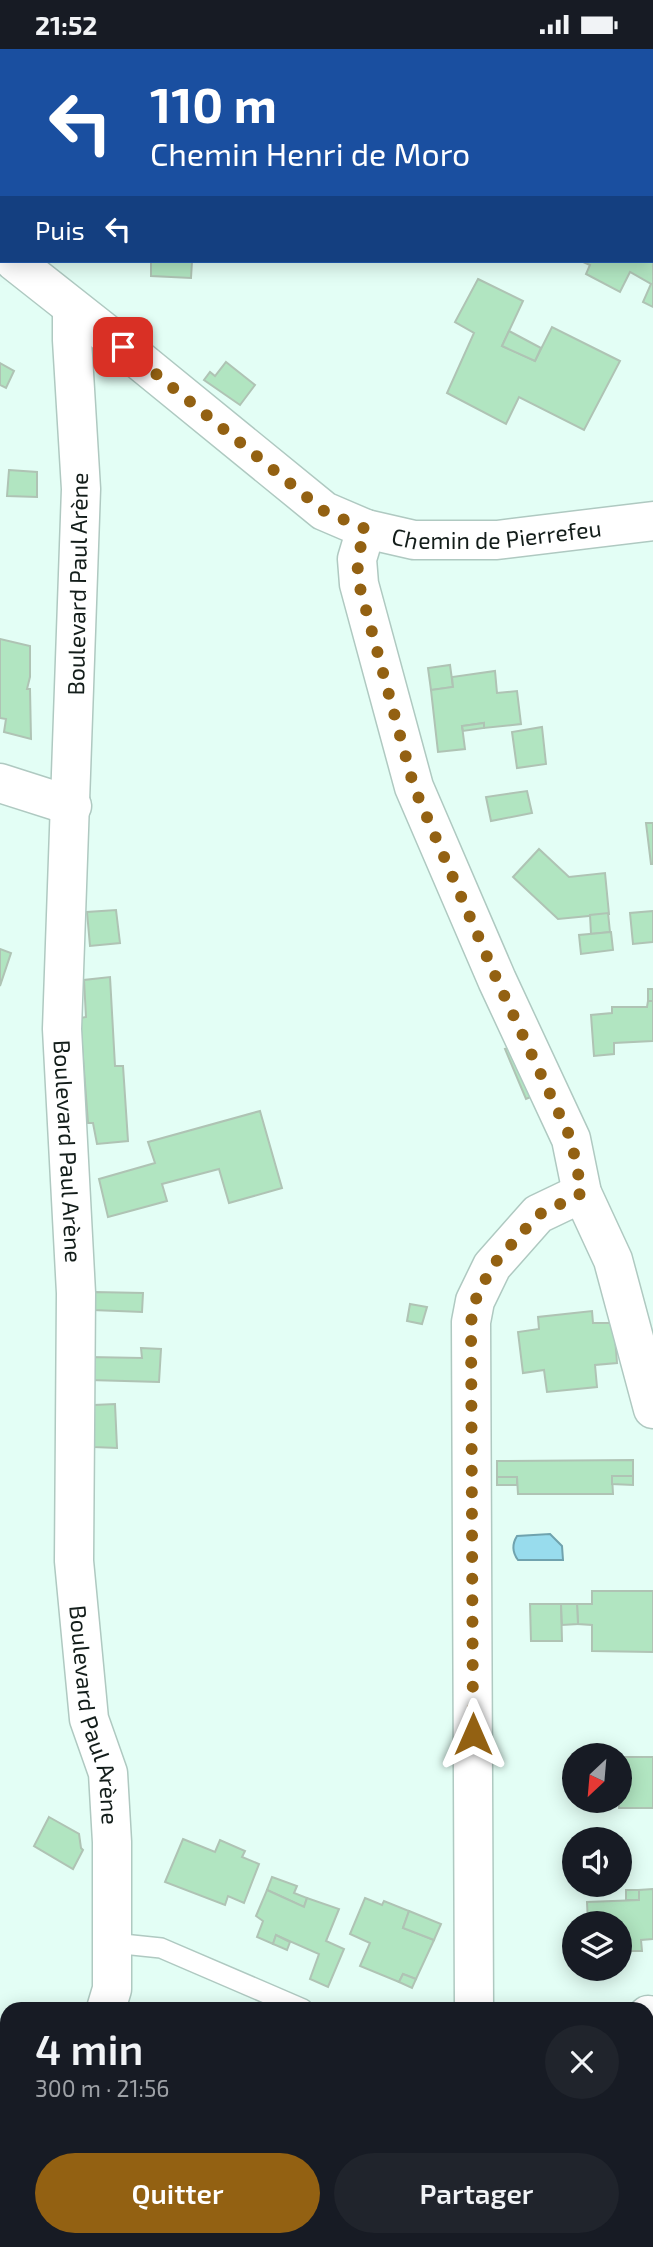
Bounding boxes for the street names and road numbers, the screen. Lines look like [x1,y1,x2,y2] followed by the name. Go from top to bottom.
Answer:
[61,472,93,696] street label: Boulevard Paul Arène
[389,513,603,555] street label: Chemin de Pierrefeu
[49,1039,88,1263] street label: Boulevard Paul Arène
[64,1604,125,1825] street label: Boulevard Paul Arène

